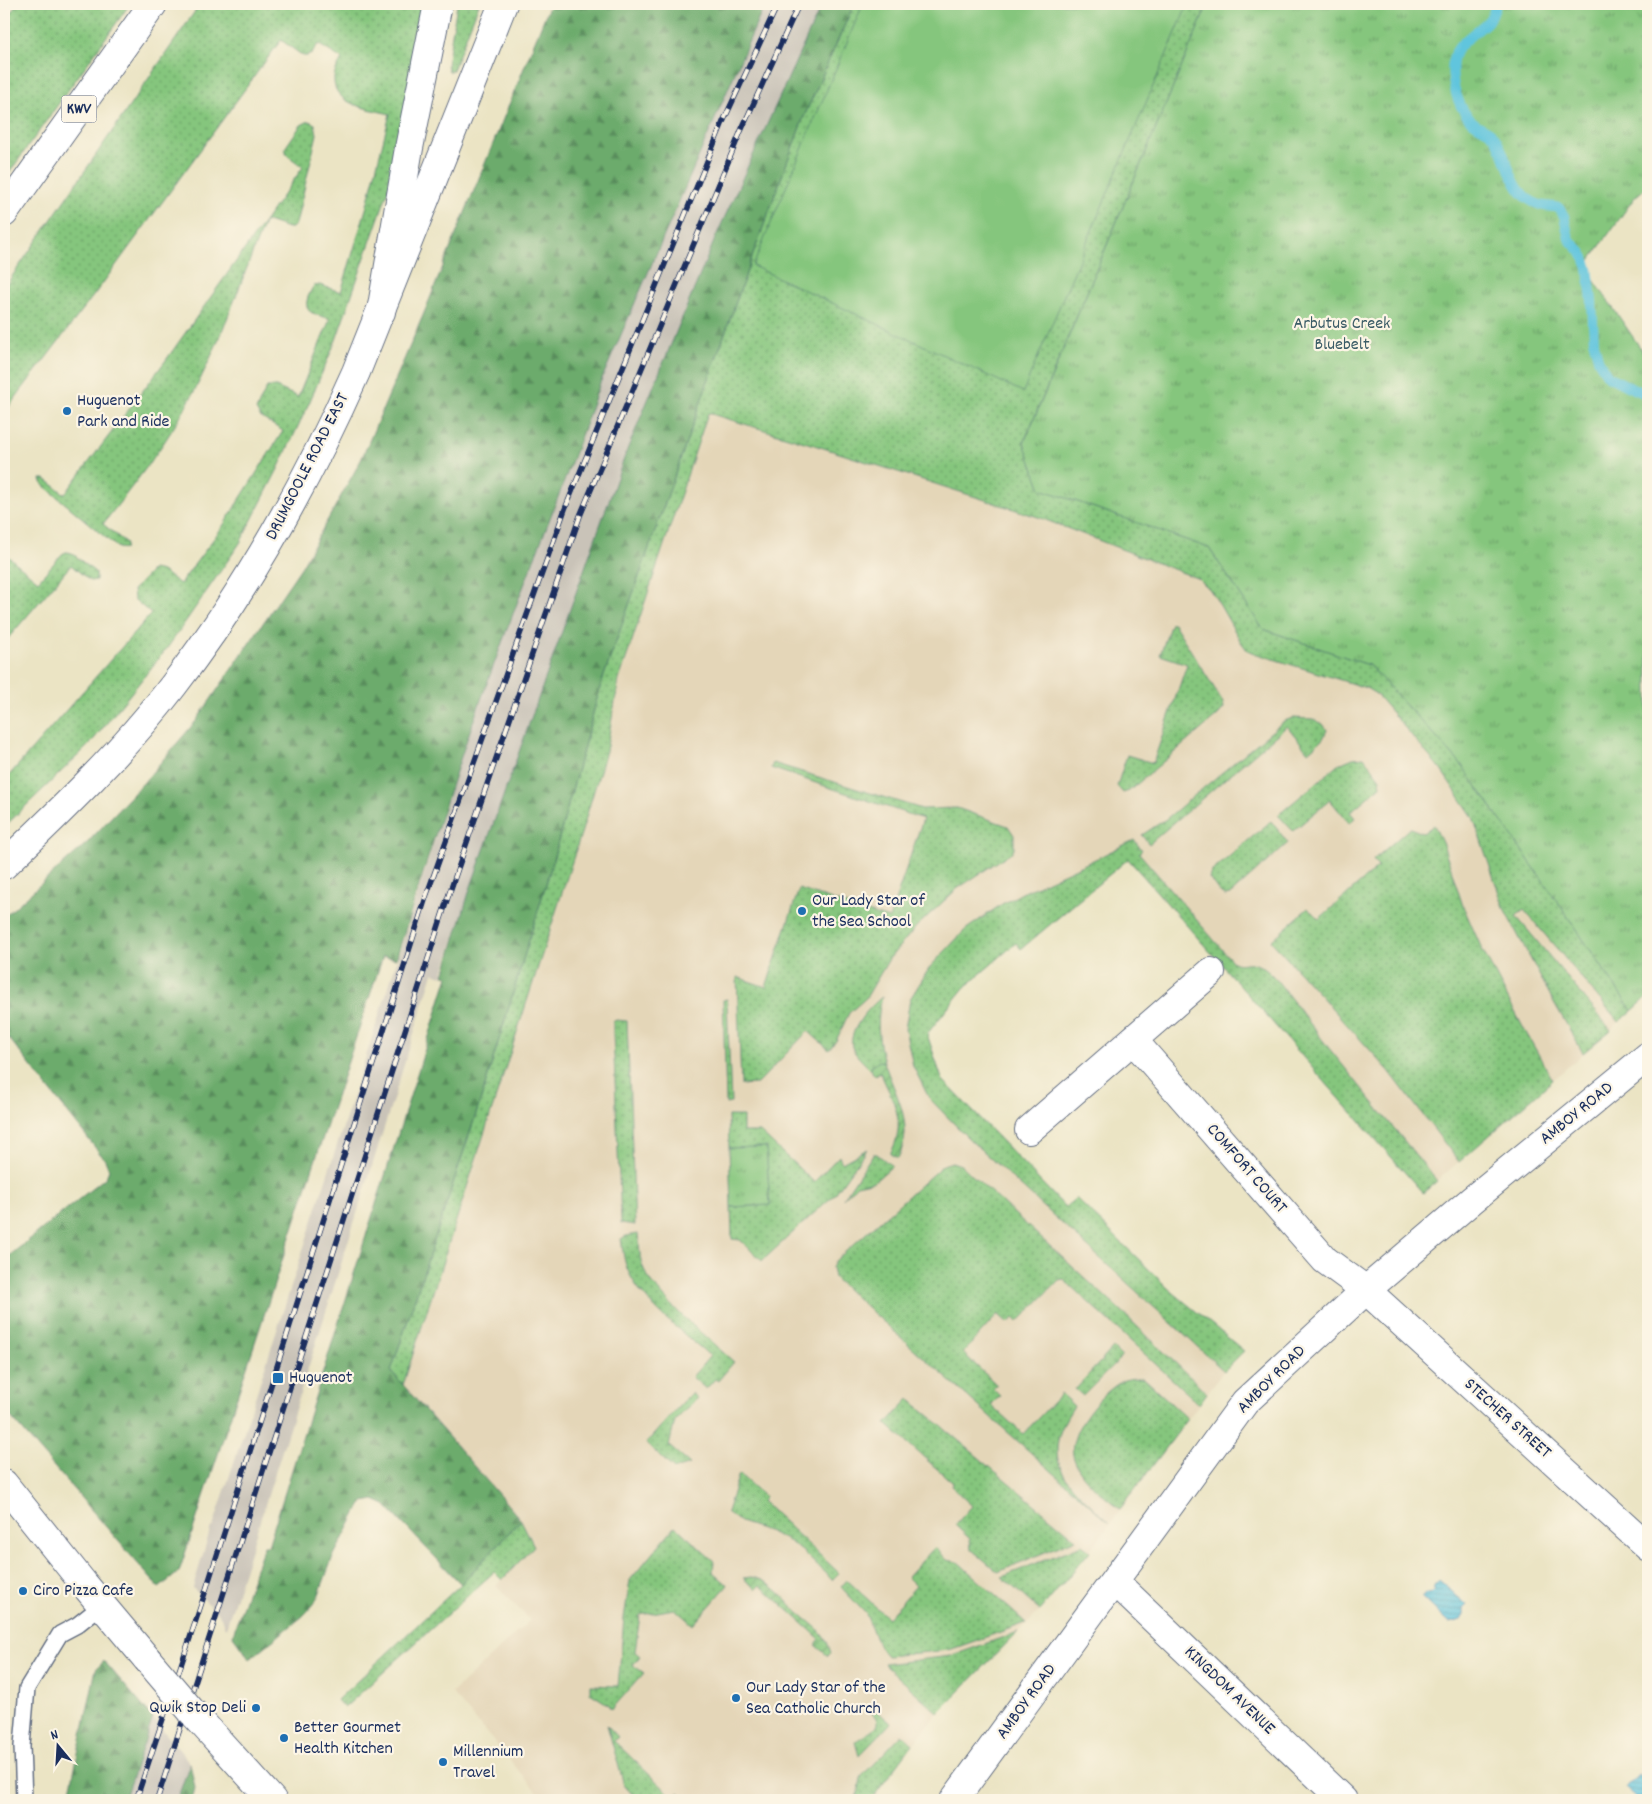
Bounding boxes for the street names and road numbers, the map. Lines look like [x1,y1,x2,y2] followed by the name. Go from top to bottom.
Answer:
[62,96,96,122] road number: KWV
[260,389,356,545] street label: DRUMGOOLE ROAD EAST
[1535,1077,1619,1151] street label: AMBOY ROAD
[1200,1119,1292,1219] street label: COMFORT COURT
[1232,1340,1312,1420] street label: AMBOY ROAD
[1458,1373,1556,1465] street label: STECHER STREET
[1178,1641,1280,1741] street label: KINGDOM AVENUE
[991,1659,1063,1745] street label: AMBOY ROAD

